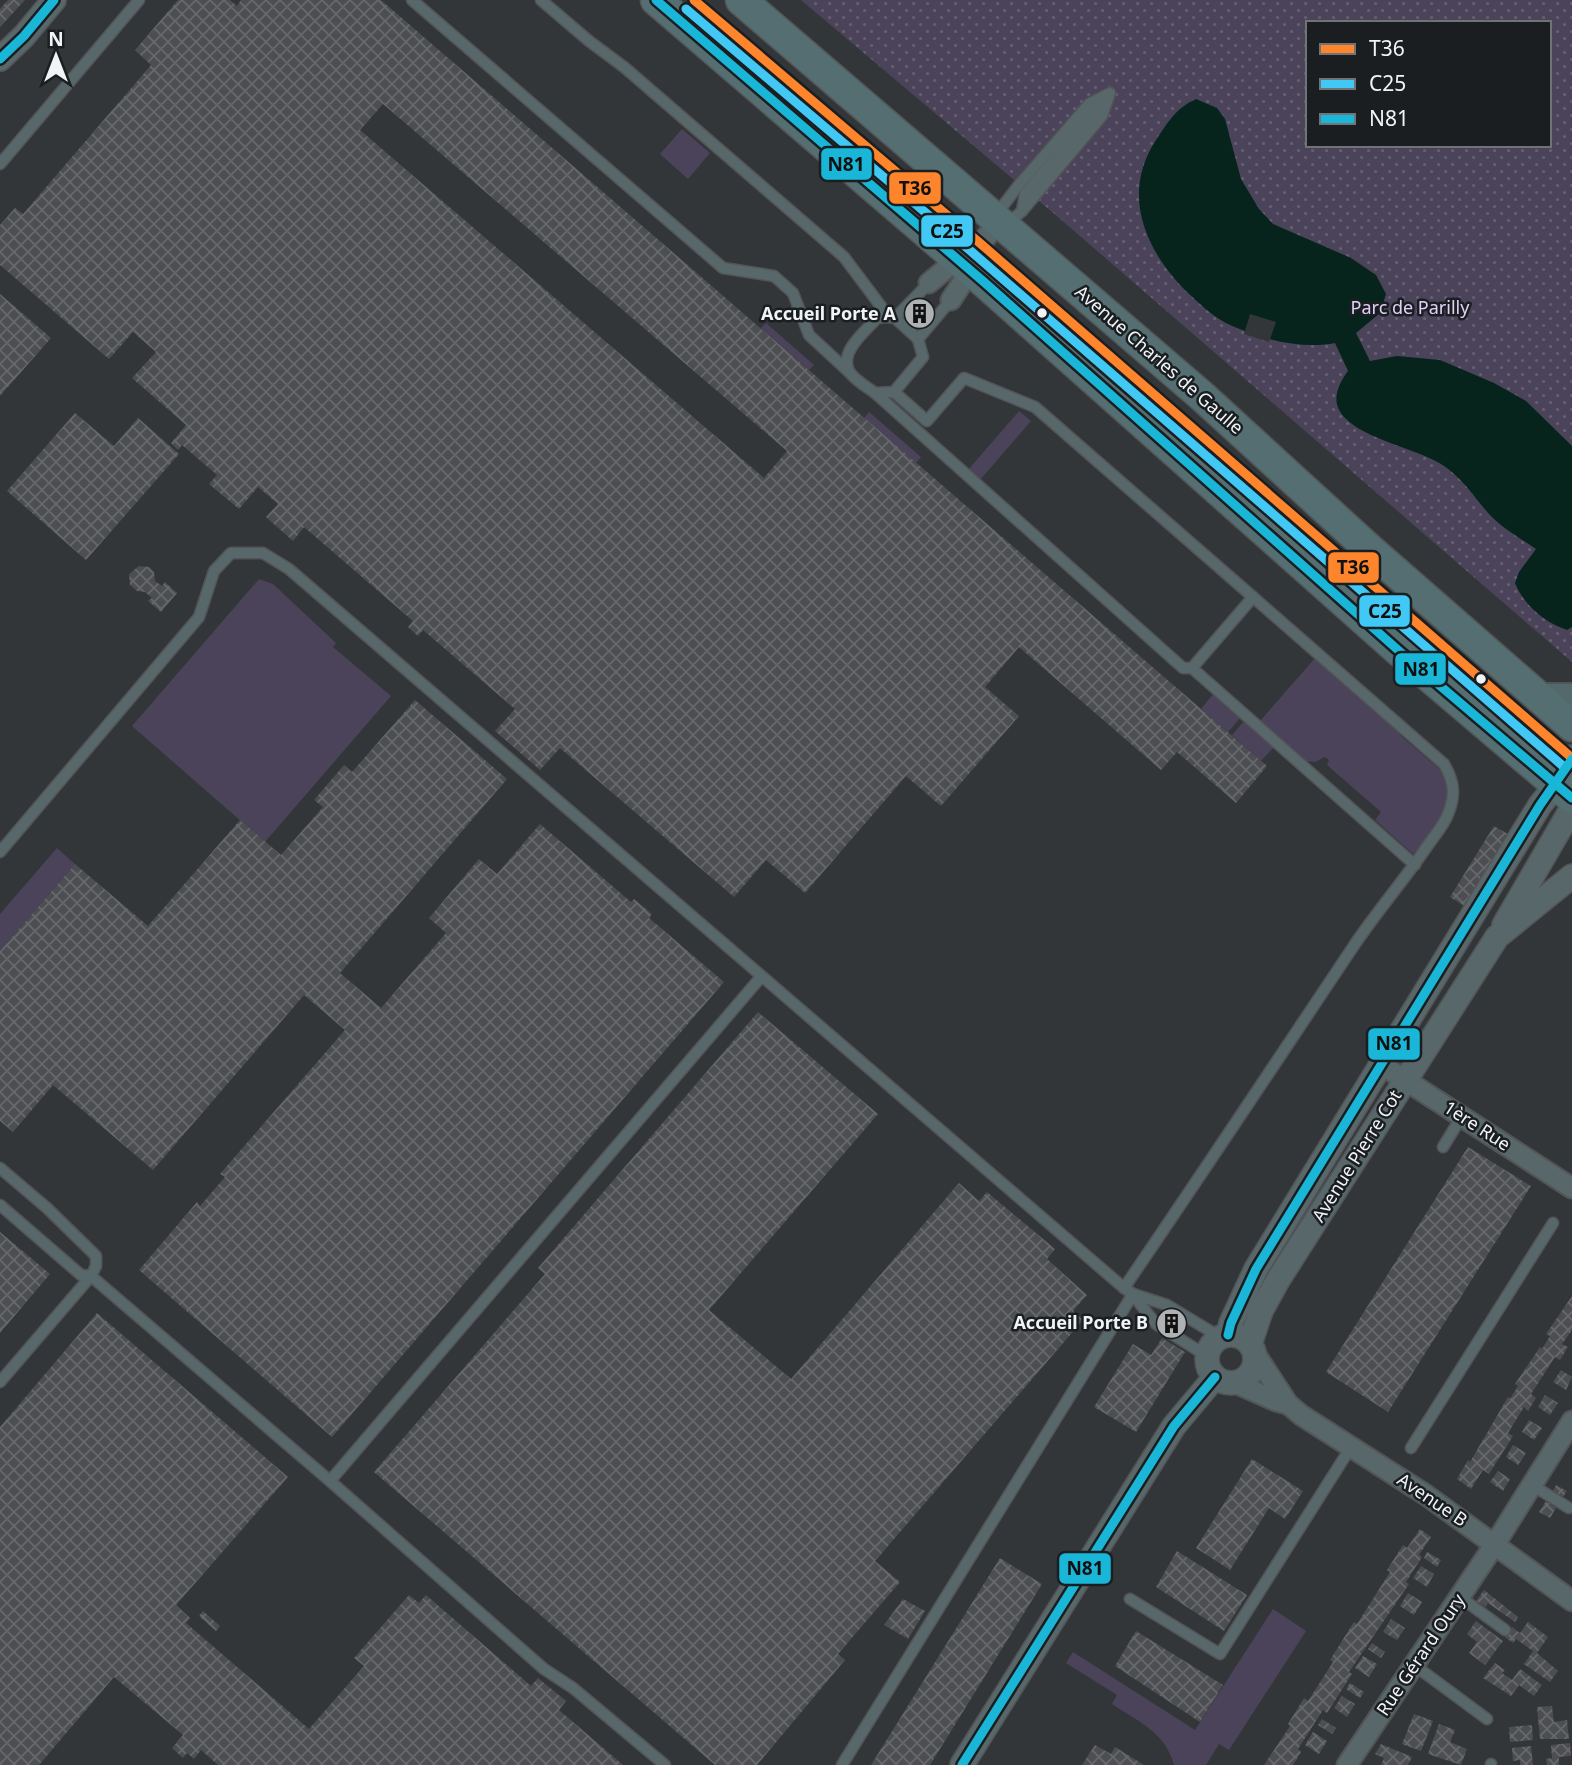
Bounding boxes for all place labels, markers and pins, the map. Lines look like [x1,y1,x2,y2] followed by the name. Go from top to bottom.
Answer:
[902,297,936,331] building icon: Accueil Porte A
[761,301,897,325] place label: Accueil Porte A
[1035,306,1049,320] unlabelled marker
[1474,672,1488,686] unlabelled marker
[1154,1306,1188,1340] building icon: Accueil Porte B
[1013,1310,1148,1334] place label: Accueil Porte B

